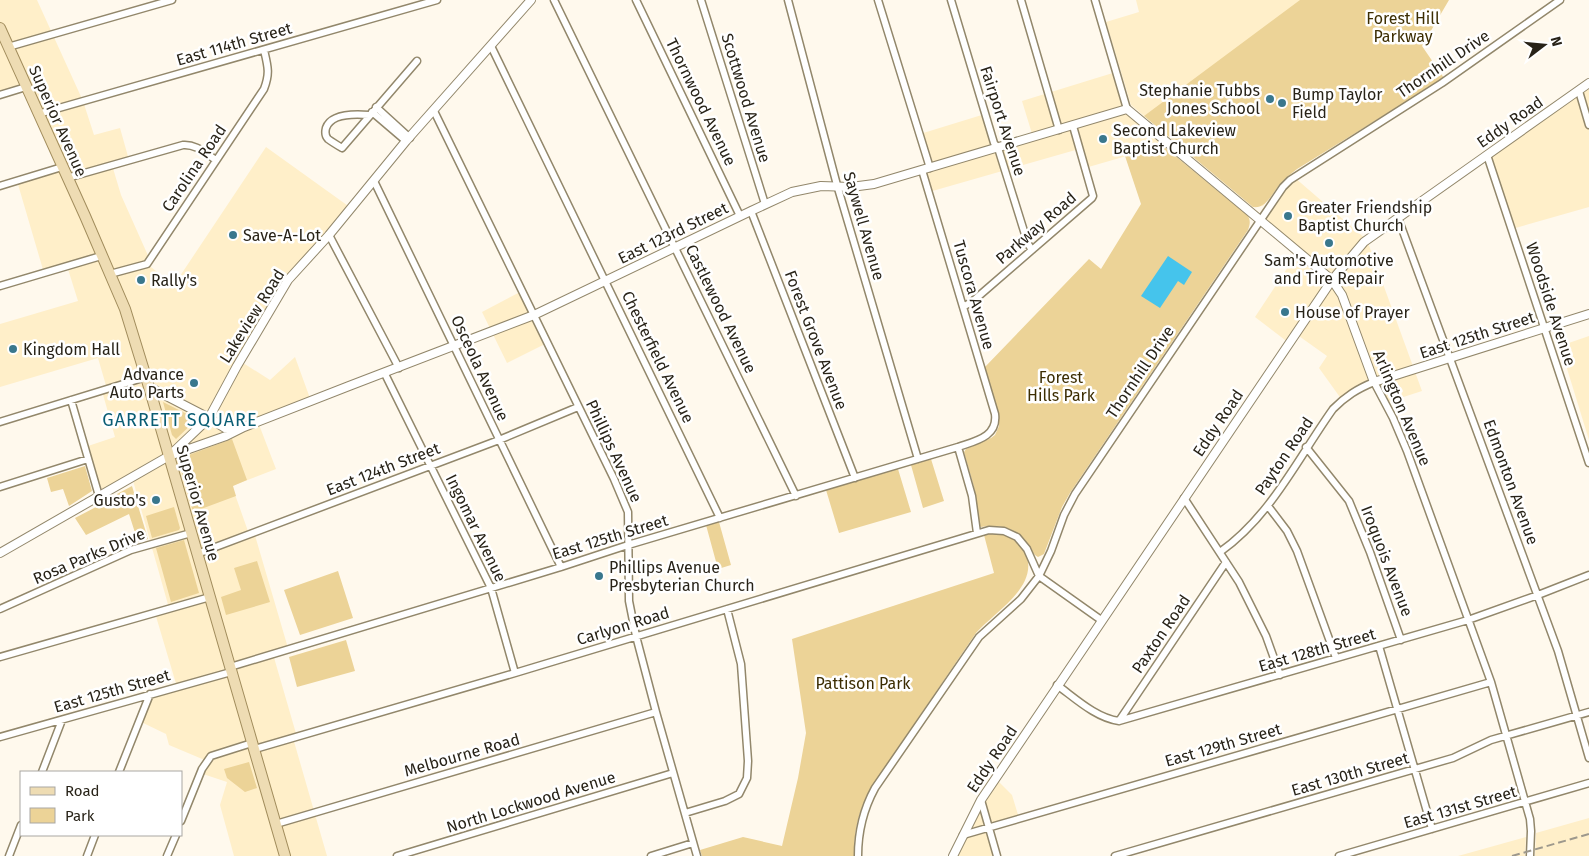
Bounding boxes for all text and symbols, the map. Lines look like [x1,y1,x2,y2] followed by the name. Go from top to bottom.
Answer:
[1366,9,1440,46] park label: Forest Hill Parkway
[174,18,294,70] street label: East 114th Street
[1519,20,1569,70] north arrow
[1393,26,1493,102] street label: Thornhill Drive
[717,31,775,165] street label: Scottwood Avenue
[662,35,740,169] street label: Thornwood Avenue
[1547,35,1565,48] text: N
[25,62,91,180] street label: Superior Avenue
[976,64,1030,178] street label: Fairport Avenue
[1139,81,1260,118] place label: Stephanie Tubbs Jones School
[1292,85,1383,122] place label: Bump Taylor Field
[1473,92,1547,152] street label: Eddy Road
[1264,93,1276,105] marker: Stephanie Tubbs Jones School
[1276,97,1288,109] marker: Bump Taylor Field
[158,121,230,215] street label: Carolina Road
[1113,121,1237,158] place label: Second Lakeview Baptist Church
[1097,133,1109,145] marker: Second Lakeview Baptist Church
[839,170,889,282] street label: Saywell Avenue
[992,188,1080,268] street label: Parkway Road
[615,198,731,268] street label: East 123rd Street
[1298,198,1432,235] place label: Greater Friendship Baptist Church
[1282,210,1294,222] marker: Greater Friendship Baptist Church
[243,226,321,245] place label: Save-A-Lot
[227,229,239,241] marker: Save-A-Lot
[1323,237,1335,249] marker: Sam's Automotive and Tire Repair
[949,238,999,352] street label: Tuscora Avenue
[1522,240,1580,368] street label: Woodside Avenue
[682,242,760,376] street label: Castlewood Avenue
[1264,251,1394,288] place label: Sam's Automotive and Tire Repair
[216,266,288,366] street label: Lakeview Road
[781,268,851,412] street label: Forest Grove Avenue
[151,271,197,290] place label: Rally's
[135,274,147,286] marker: Rally's
[618,288,698,426] street label: Chesterfield Avenue
[1295,303,1410,322] place label: House of Prayer
[1279,306,1291,318] marker: House of Prayer
[1417,307,1537,363] street label: East 125th Street
[447,312,513,424] street label: Osceola Avenue
[1102,322,1178,422] street label: Thornhill Drive
[23,340,120,359] place label: Kingdom Hall
[7,343,19,355] marker: Kingdom Hall
[1369,347,1435,469] street label: Arlington Avenue
[110,365,184,402] place label: Advance Auto Parts
[1027,368,1096,405] park label: Forest Hills Park
[188,377,200,389] marker: Advance Auto Parts
[1189,386,1247,460] street label: Eddy Road
[582,397,646,505] street label: Phillips Avenue
[102,409,258,431] district label: GARRETT SQUARE
[1251,413,1317,499] street label: Payton Road
[1480,417,1542,547] street label: Edmonton Avenue
[324,439,443,499] street label: East 124th Street
[172,443,224,563] street label: Superior Avenue
[442,471,510,585] street label: Ingomar Avenue
[94,491,146,510] place label: Gusto's
[150,494,162,506] marker: Gusto's
[1357,503,1417,619] street label: Iroquois Avenue
[550,510,670,564] street label: East 125th Street
[30,524,148,588] street label: Rosa Parks Drive
[609,558,755,595] place label: Phillips Avenue Presbyterian Church
[593,570,605,582] marker: Phillips Avenue Presbyterian Church
[1128,591,1194,677] street label: Paxton Road
[574,603,672,649] street label: Carlyon Road
[1256,624,1378,676] street label: East 128th Street
[52,665,172,717] street label: East 125th Street
[815,674,911,693] park label: Pattison Park
[1163,719,1284,771] street label: East 129th Street
[963,722,1021,796] street label: Eddy Road
[402,729,522,781] street label: Melbourne Road
[1289,748,1411,800] street label: East 130th Street
[444,767,618,837] street label: North Lockwood Avenue
[20,771,182,836] legend
[65,782,100,800] text: Road
[1401,782,1519,832] street label: East 131st Street
[65,807,95,825] text: Park

